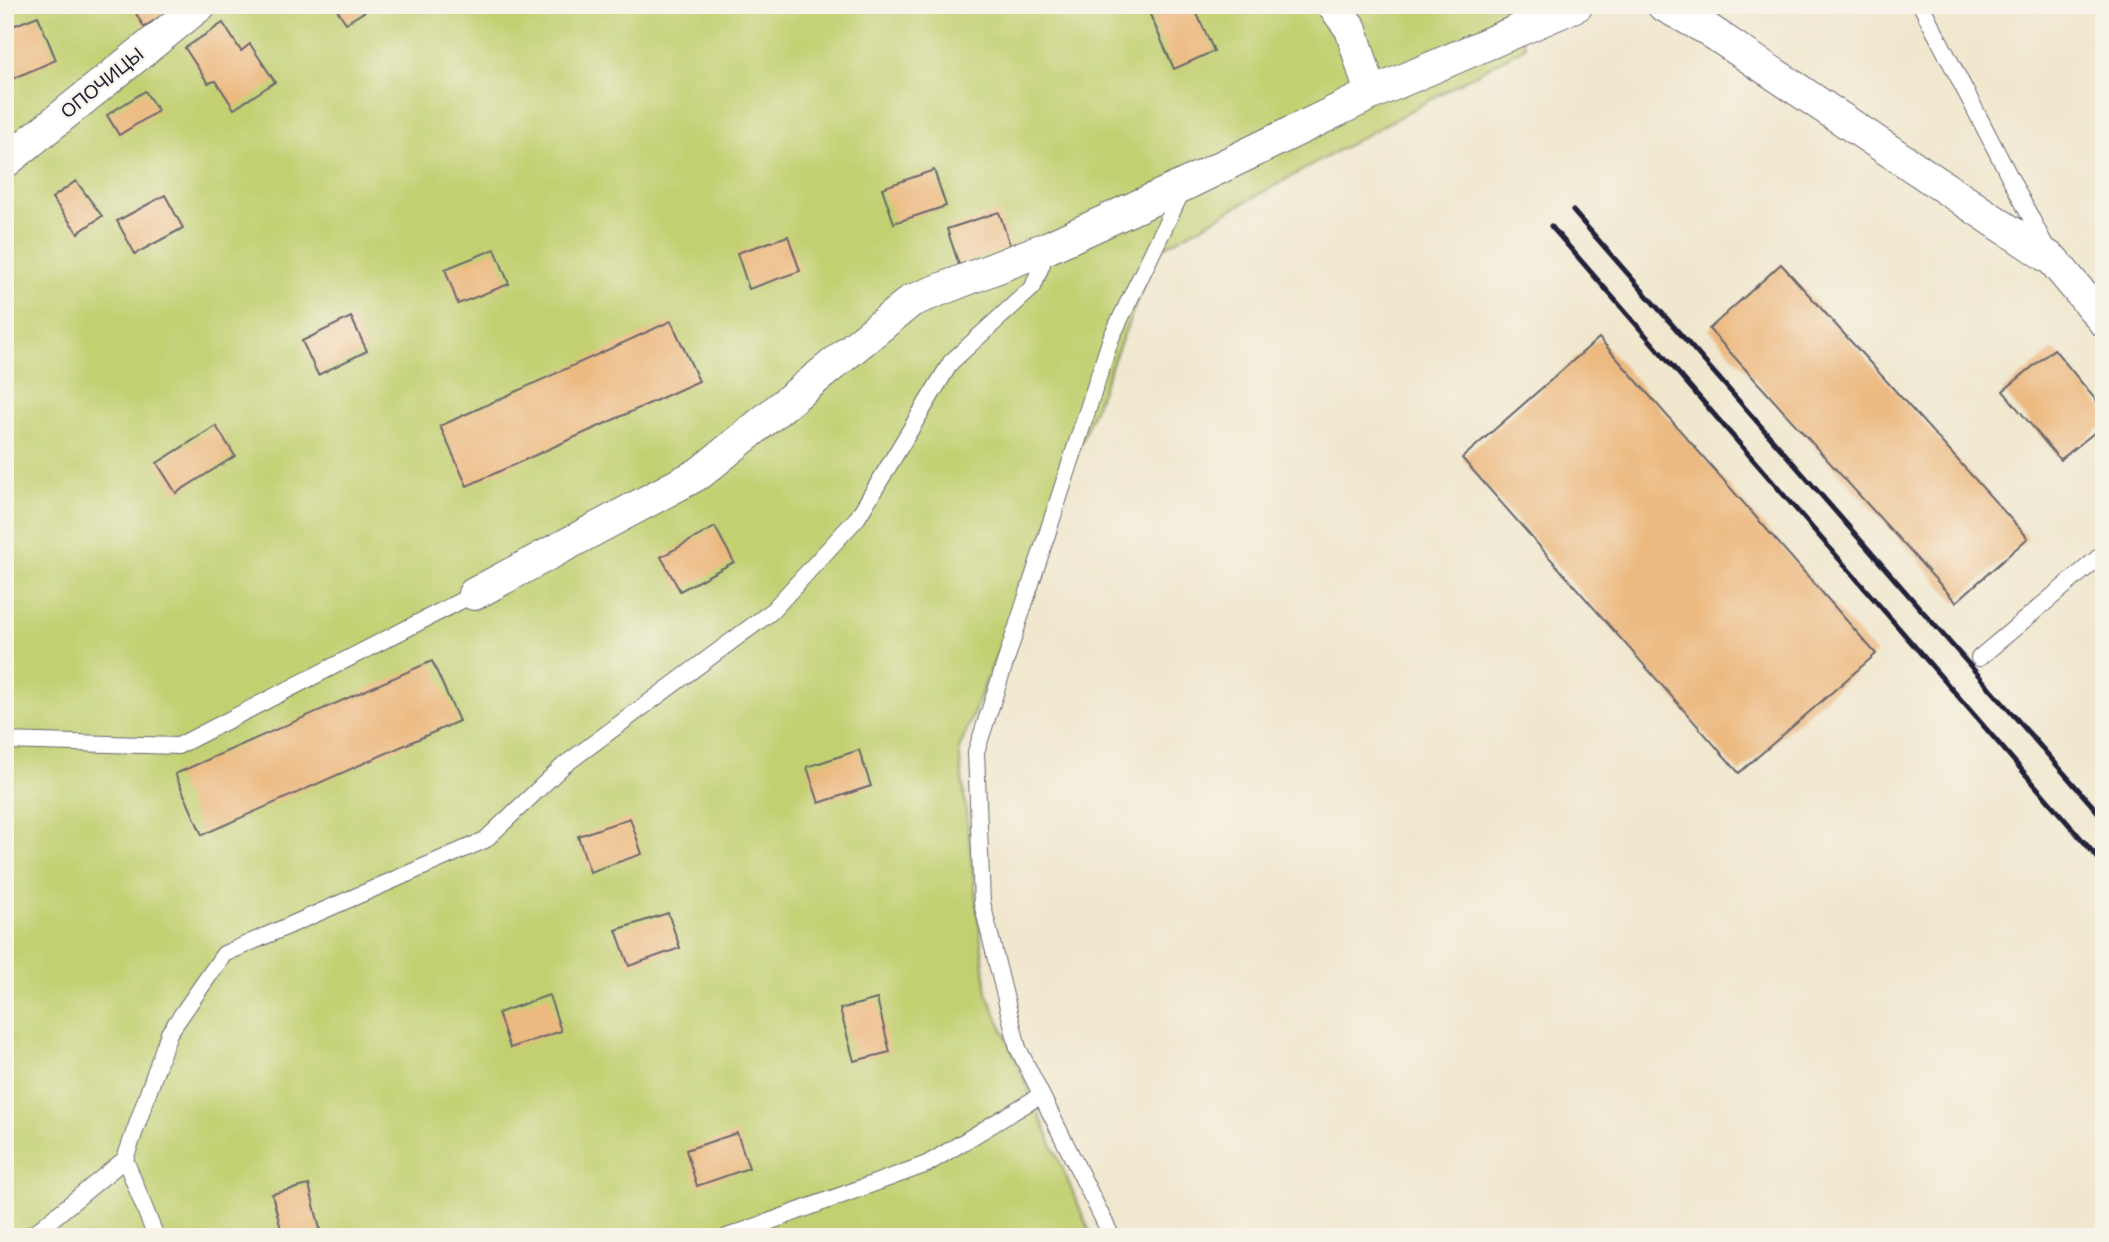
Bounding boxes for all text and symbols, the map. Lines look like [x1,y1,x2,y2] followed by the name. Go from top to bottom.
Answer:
[55,41,151,127] street label: ОПОЧИЦЫ

